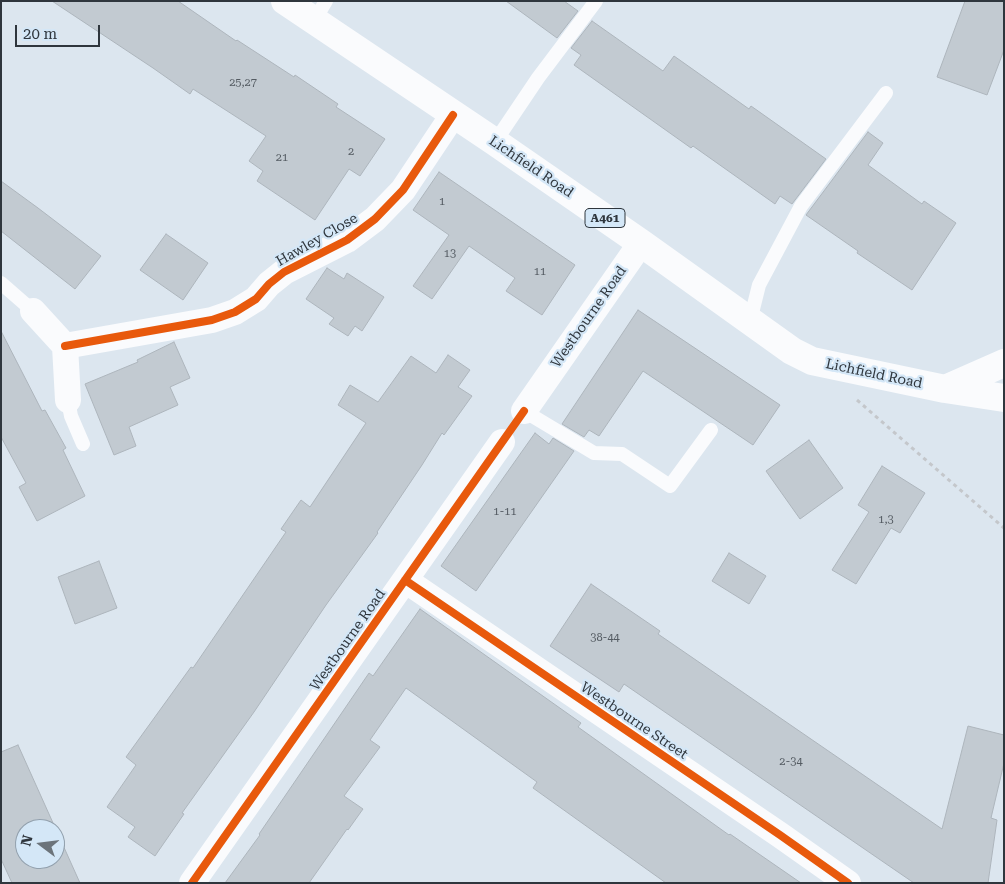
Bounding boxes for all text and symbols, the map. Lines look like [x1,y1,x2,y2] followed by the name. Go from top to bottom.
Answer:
[18,15,102,47] scale bar
[23,25,57,43] text: 20 m
[229,76,257,90] house number: 25,27
[486,133,576,201] street label: Lichfield Road
[348,145,354,159] house number: 2
[276,151,288,165] house number: 21
[439,195,445,209] house number: 1
[585,208,625,228] road number: A461
[273,210,361,270] street label: Hawley Close
[444,247,456,261] house number: 13
[548,263,630,371] street label: Westbourne Road
[534,265,546,279] house number: 11
[824,356,924,392] street label: Lichfield Road
[493,505,517,519] house number: 1-11
[878,513,894,527] house number: 1,3
[307,586,389,694] street label: Westbourne Road
[590,631,620,645] house number: 38-44
[577,679,691,763] street label: Westbourne Street
[779,755,803,769] house number: 2-34
[15,819,65,869] north arrow
[17,833,36,848] text: N

